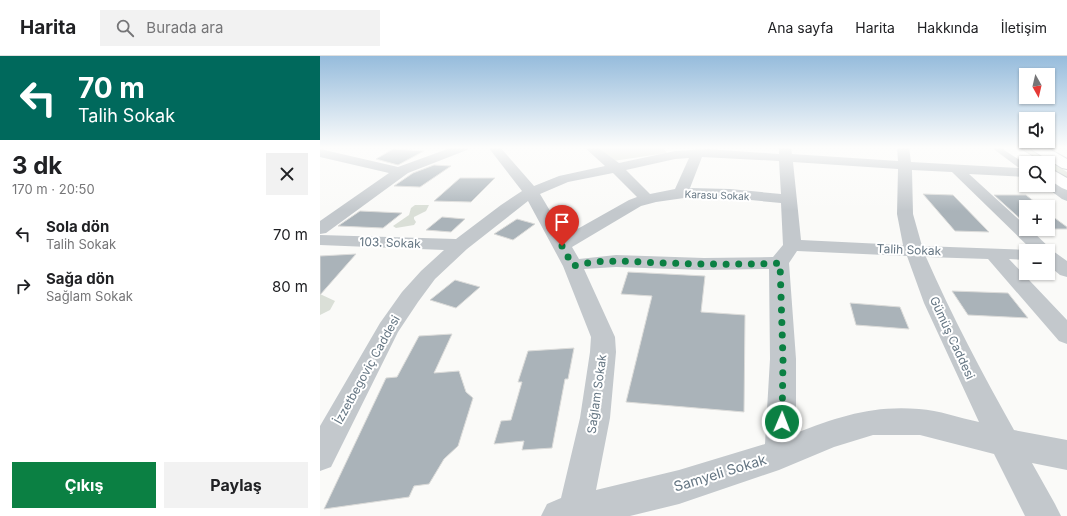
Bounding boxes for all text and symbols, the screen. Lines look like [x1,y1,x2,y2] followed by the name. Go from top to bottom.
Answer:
[100,10,380,46] search box
[20,16,76,39] text: Harita
[114,17,136,39] icon: search
[146,18,223,37] text: Burada ara
[768,19,833,36] text: Ana sayfa
[855,19,895,36] text: Harita
[917,19,979,36] text: Hakkında
[1001,19,1047,36] text: İletişim
[1019,68,1055,104] north arrow
[1019,68,1055,280] map controls
[78,71,145,105] text: 70 m
[12,72,64,124] icon: left
[78,105,175,126] text: Talih Sokak
[1019,112,1055,148] button: sound
[12,151,62,180] text: 3 dk
[266,153,308,195] button: close
[1019,156,1055,192] button: search
[12,181,95,197] text: 170 m · 20:50
[684,188,750,202] street label: Karasu Sokak
[1019,200,1055,236] button: +
[545,205,579,246] pin
[551,211,573,233] icon: arrive
[46,217,109,236] text: Sola dön
[12,223,34,245] icon: left
[273,225,308,244] text: 70 m
[359,234,421,251] street label: 103. Sokak
[46,236,116,252] text: Talih Sokak
[876,241,942,258] street label: Talih Sokak
[1019,244,1055,280] button: −
[46,269,114,288] text: Sağa dön
[12,275,34,297] icon: right
[272,277,308,296] text: 80 m
[46,288,133,304] text: Sağlam Sokak
[927,294,978,382] street label: Gümüş Caddesi
[330,313,403,427] street label: İzzetbegoviç Caddesi
[584,353,610,435] street label: Sağlam Sokak
[761,401,803,443] position arrow
[671,450,769,495] street label: Samyeli Sokak
[12,462,156,508] button: Çıkış
[164,462,308,508] button: Paylaş

